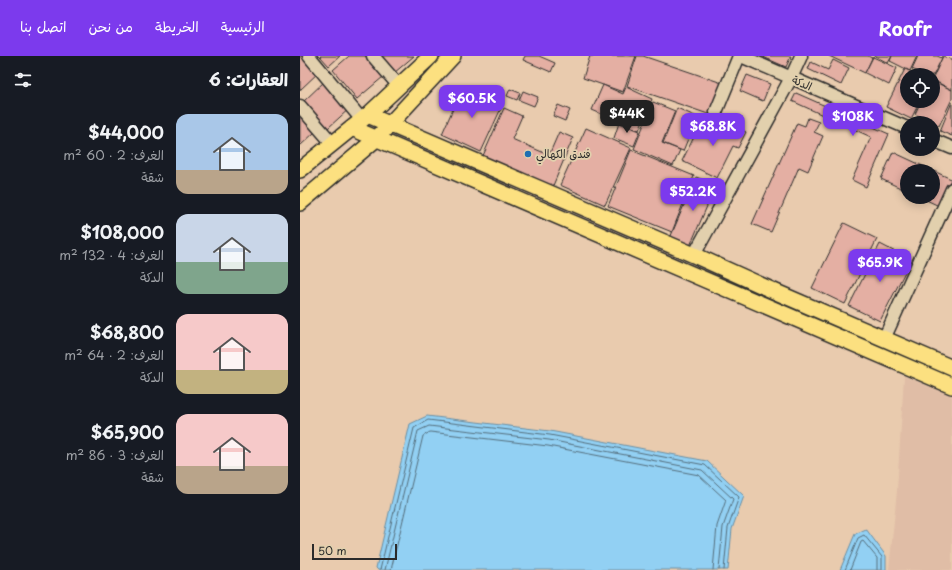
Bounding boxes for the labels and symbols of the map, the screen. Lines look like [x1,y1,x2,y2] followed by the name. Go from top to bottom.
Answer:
[789,71,815,94] street label: الدكة
[439,85,505,119] pin: $60.5K
[603,100,651,134] pin: $44K
[825,103,881,137] pin: $108K
[680,113,746,147] pin: $68.8K
[536,145,591,165] place label: فندق الكهالي
[523,149,533,159] marker: فندق الكهالي
[660,178,726,212] pin: $52.2K
[847,249,913,283] pin: $65.9K
[312,542,397,561] scale bar

